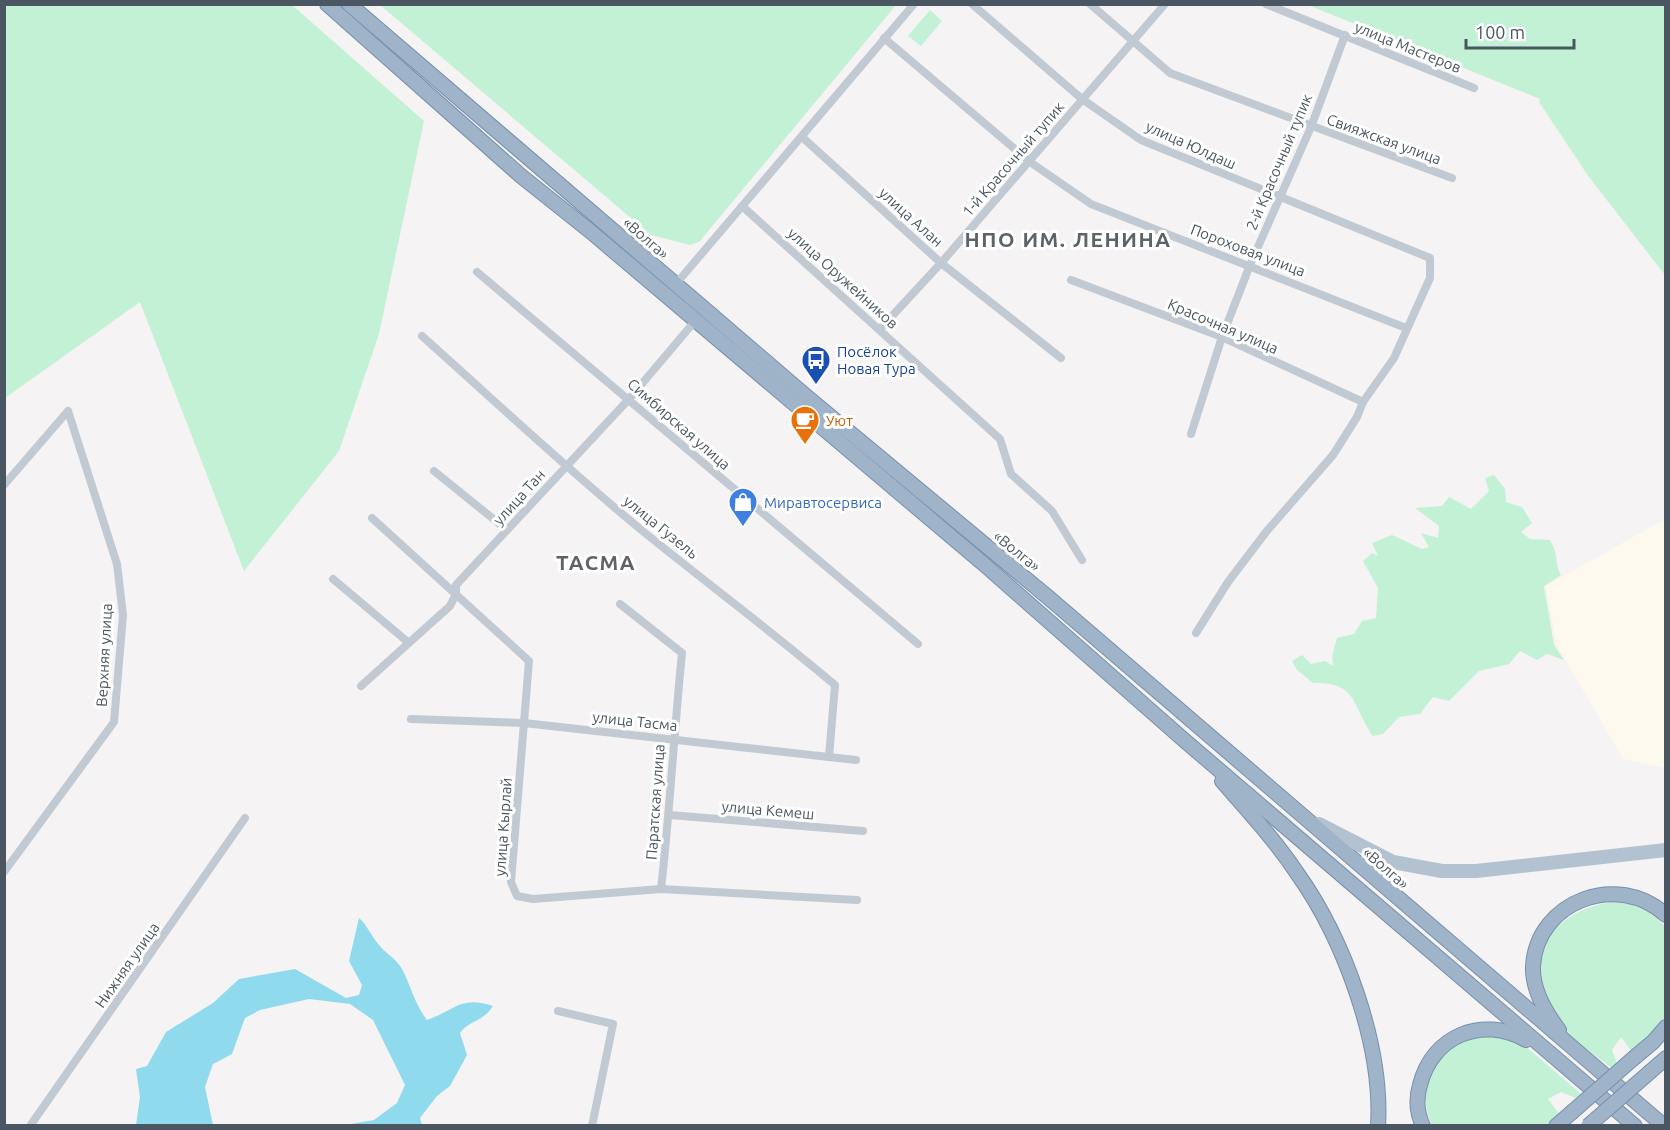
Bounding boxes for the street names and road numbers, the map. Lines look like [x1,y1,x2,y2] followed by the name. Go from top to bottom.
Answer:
[1352,18,1464,76] street label: улица Мастеров
[1243,91,1315,233] street label: 2-й Красочный тупик
[959,98,1067,220] street label: 1-й Красочный тупик
[1325,110,1443,168] street label: Свияжская улица
[1143,118,1239,172] street label: улица Юлдаш
[876,184,946,250] street label: улица Алан
[620,214,672,262] street label: «Волга»
[1188,220,1308,280] street label: Пороховая улица
[784,224,902,332] street label: улица Оружейников
[1165,295,1281,357] street label: Красочная улица
[624,375,734,473] street label: Симбирская улица
[490,466,548,528] street label: улица Тан
[620,492,702,562] street label: улица Гузель
[990,527,1044,575] street label: «Волга»
[93,603,115,707] street label: Верхняя улица
[592,708,678,734] street label: улица Тасма
[642,743,668,861] street label: Паратская улица
[491,777,515,877] street label: улица Кырлай
[721,797,815,823] street label: улица Кемеш
[1360,844,1412,892] street label: «Волга»
[91,919,163,1011] street label: Нижняя улица

